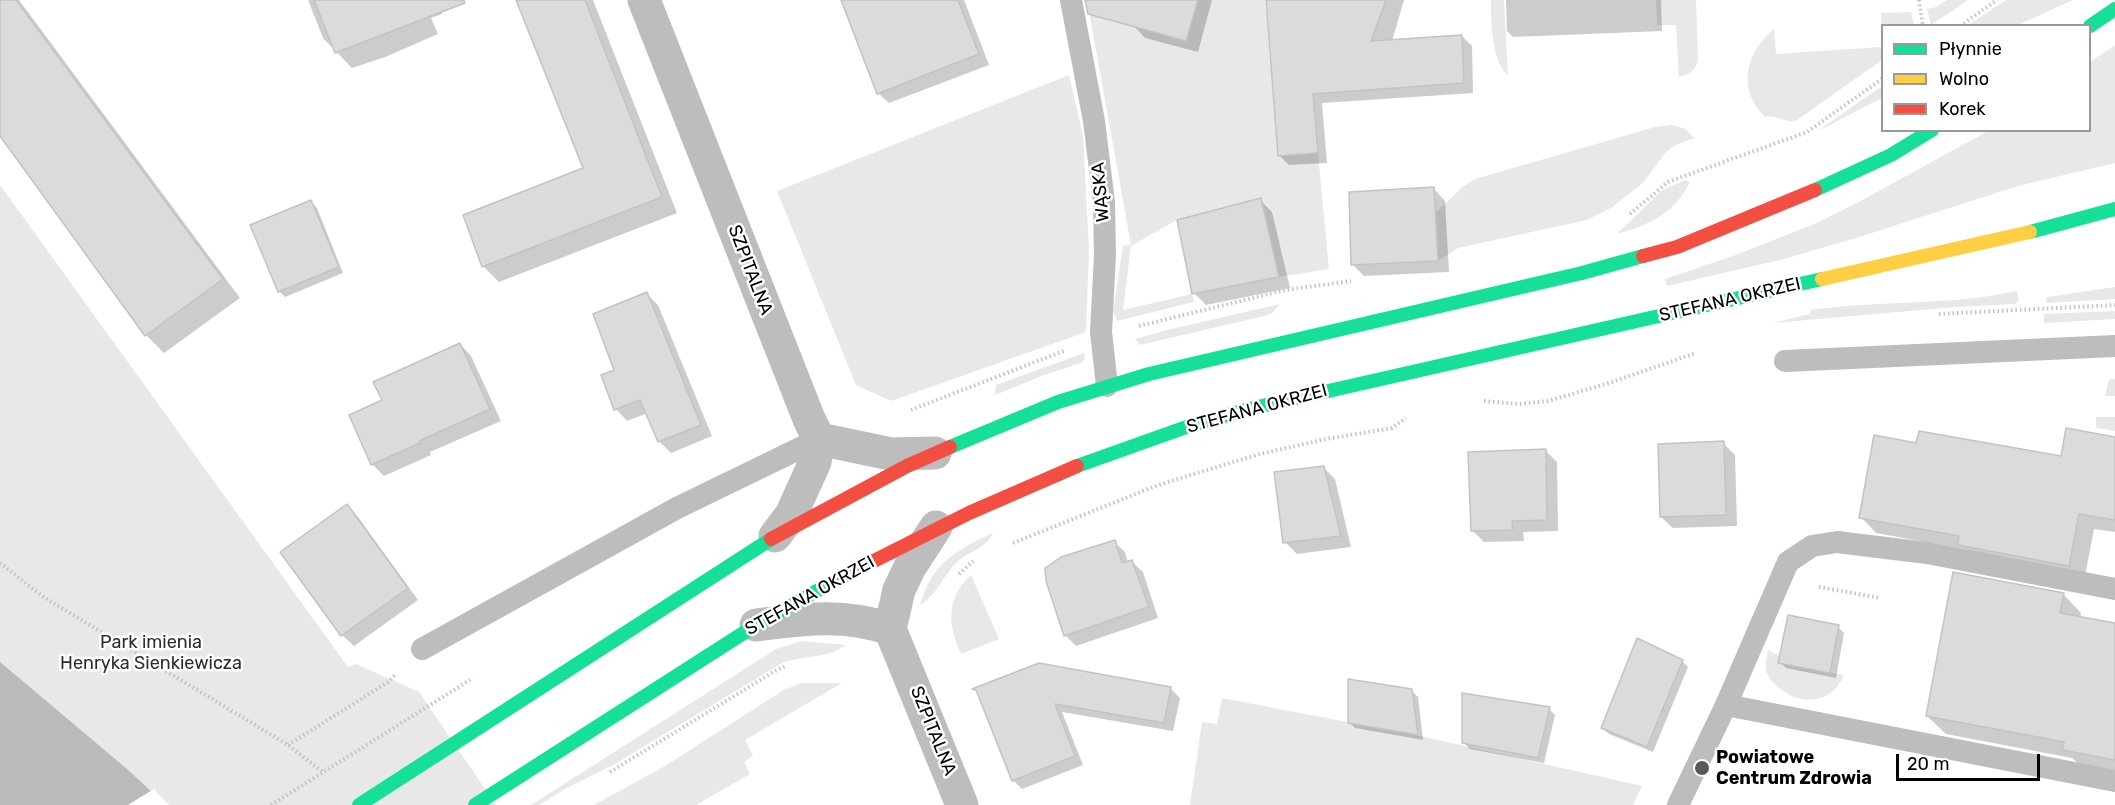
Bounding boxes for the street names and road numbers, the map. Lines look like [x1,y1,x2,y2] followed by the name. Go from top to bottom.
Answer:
[1088,161,1114,223] street label: WĄSKA
[723,222,777,318] street label: SZPITALNA
[1657,273,1803,327] street label: STEFANA OKRZEI
[1184,380,1330,438] street label: STEFANA OKRZEI
[742,552,878,640] street label: STEFANA OKRZEI
[905,683,961,779] street label: SZPITALNA

